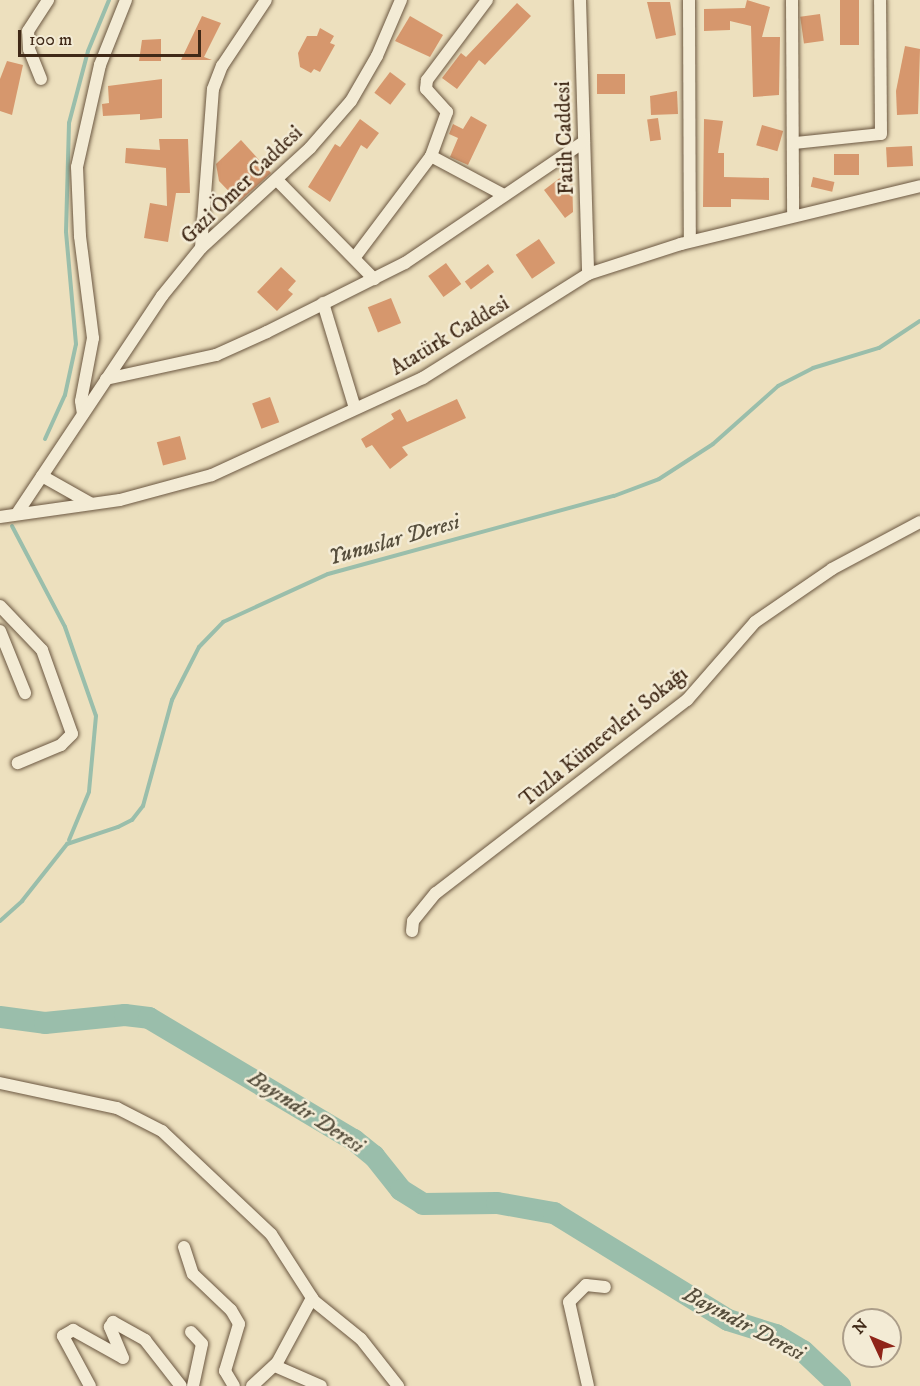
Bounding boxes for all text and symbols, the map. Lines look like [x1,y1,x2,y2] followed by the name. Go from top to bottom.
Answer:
[21,18,204,56] scale bar
[29,29,72,51] text: 100 m
[550,81,580,195] street label: Fatih Caddesi
[176,121,308,249] street label: Gazi Ömer Caddesi
[386,291,514,381] street label: Atatürk Caddesi
[325,509,463,571] water label: Yunuslar Deresi
[515,662,693,812] street label: Tuzla Kümeevleri Sokağı
[243,1065,369,1159] water label: Bayındır Deresi
[679,1281,809,1367] water label: Bayındır Deresi
[842,1308,902,1368] north arrow
[849,1315,872,1339] text: N

